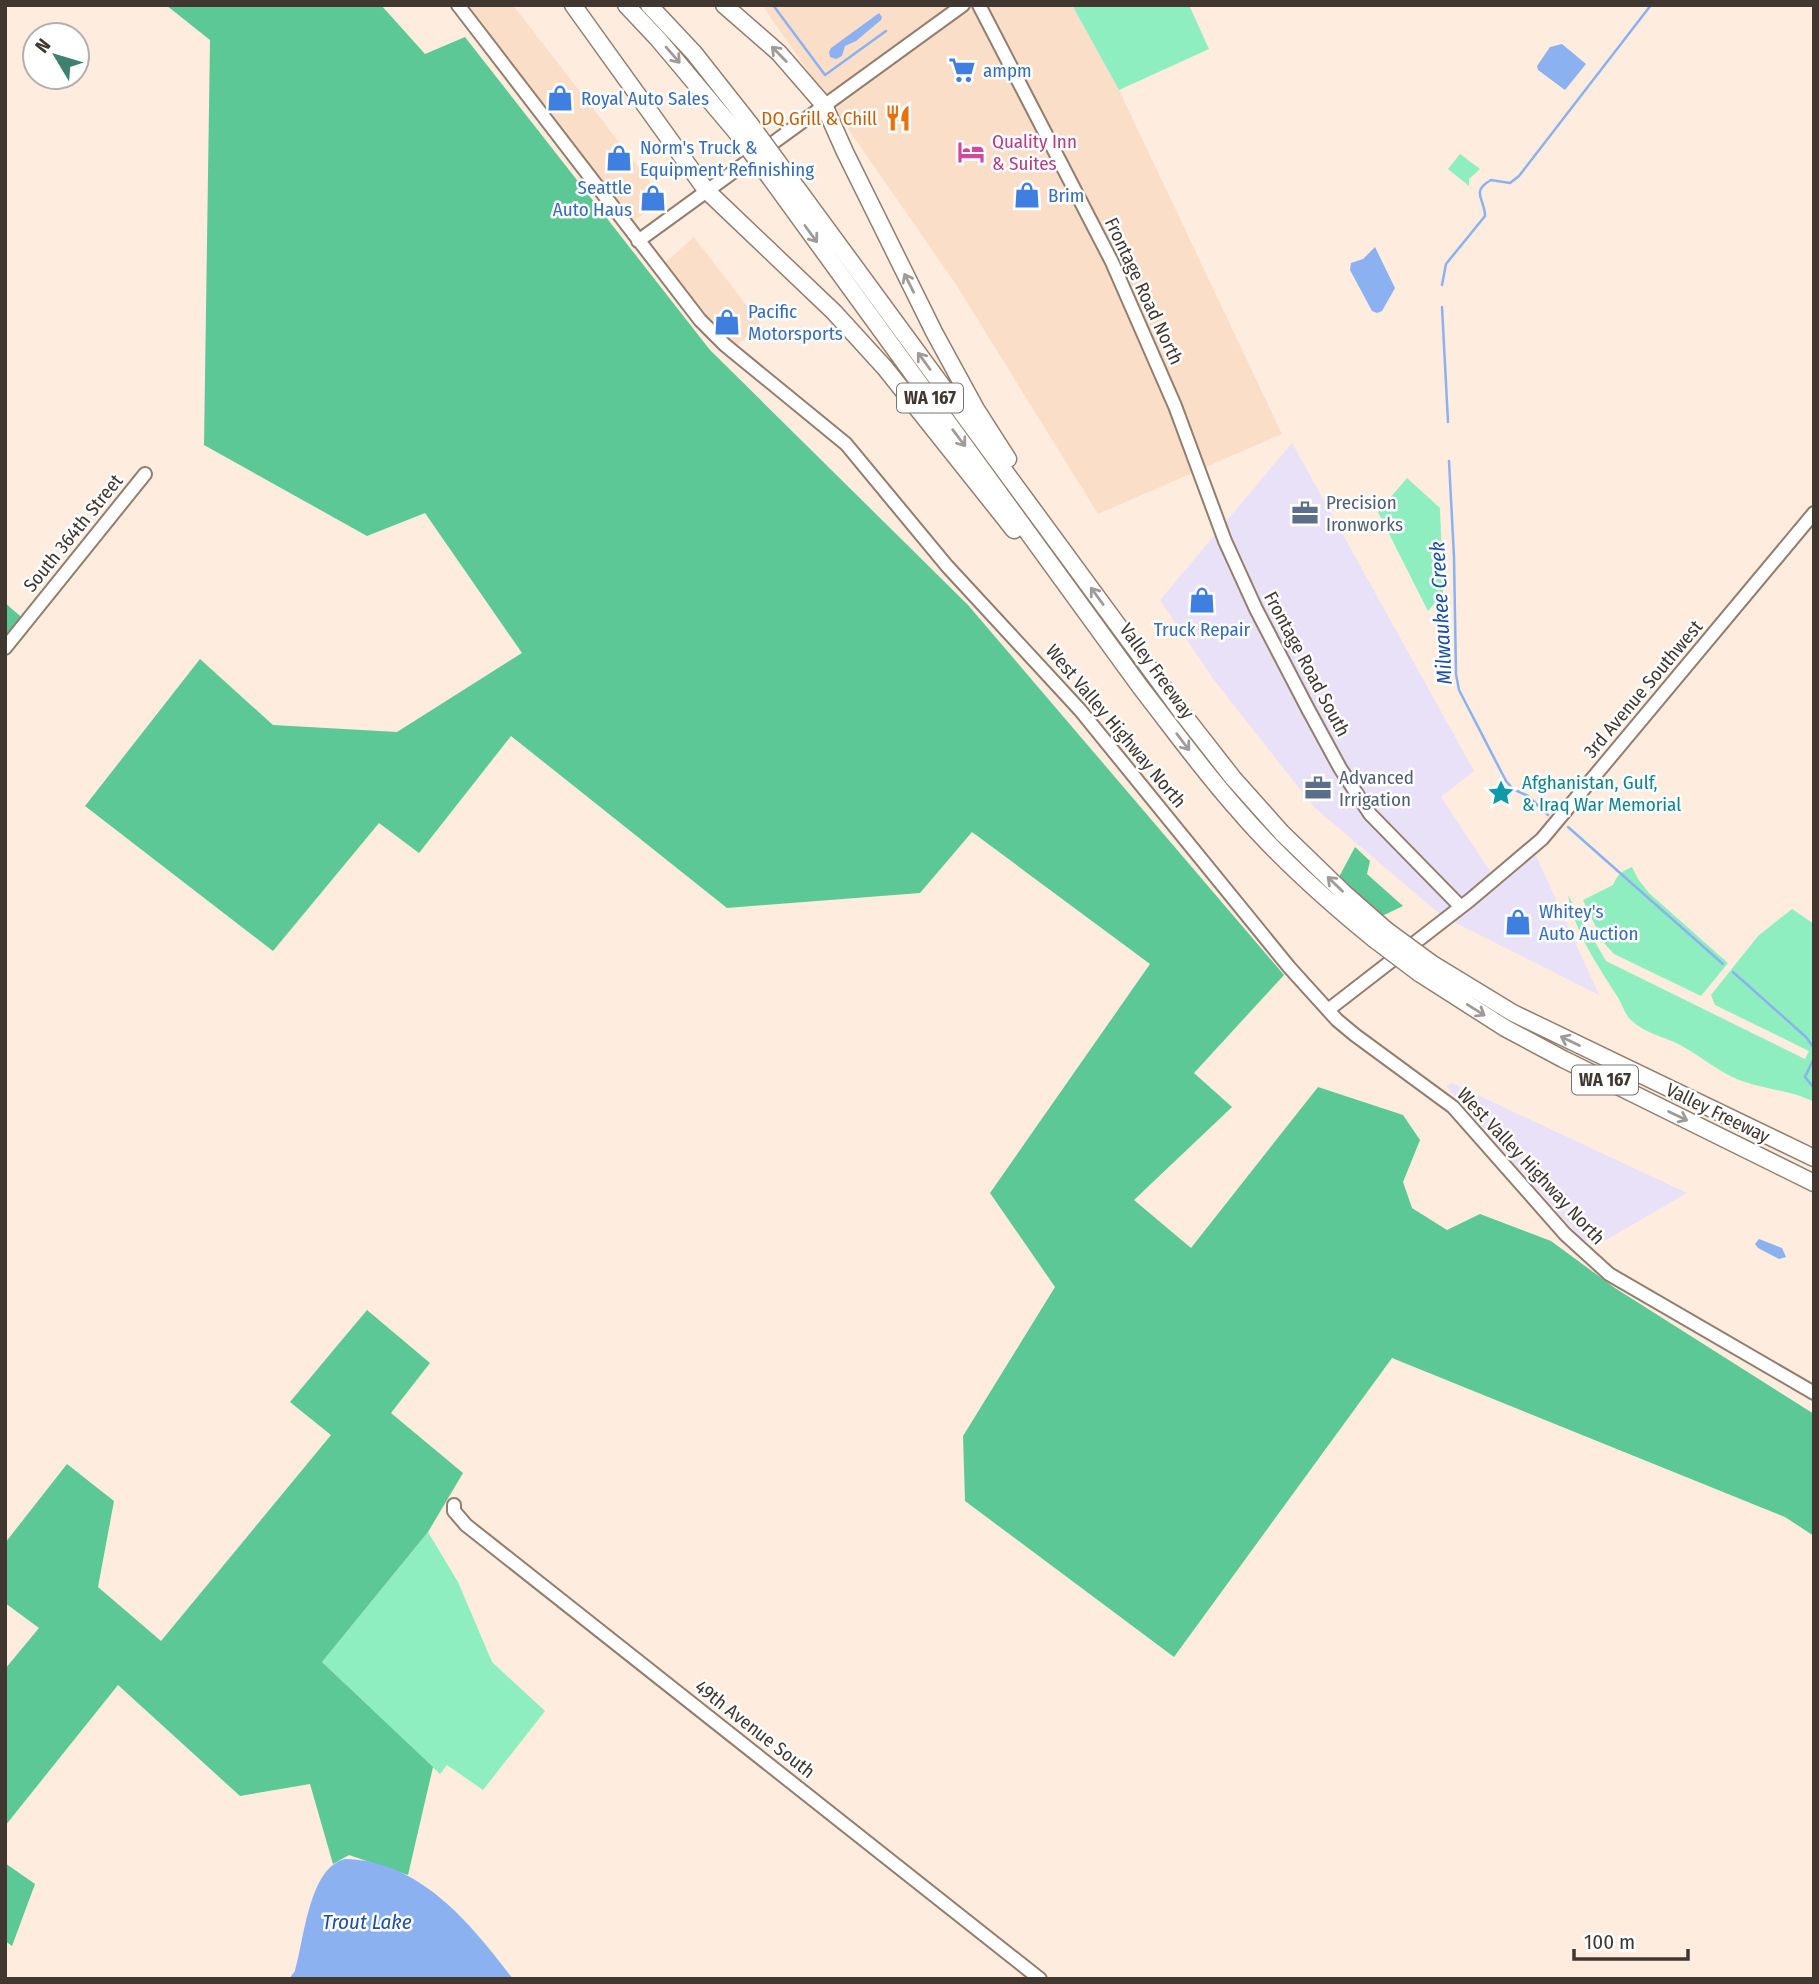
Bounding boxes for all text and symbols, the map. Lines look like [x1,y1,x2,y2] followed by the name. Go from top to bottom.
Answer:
[21,21,91,91] north arrow
[30,34,56,57] text: N
[665,46,681,64] one-way arrow
[770,46,787,63] one-way arrow
[947,55,977,85] supermarket icon: ampm
[983,59,1032,82] place label: ampm
[545,83,575,113] shop icon: Royal Auto Sales
[581,87,709,110] place label: Royal Auto Sales
[883,103,913,133] restaurant icon: DQ Grill & Chill
[761,107,877,130] place label: DQ Grill & Chill
[992,130,1077,175] place label: Quality Inn & Suites
[640,136,814,181] place label: Norm's Truck & Equipment Refinishing
[956,137,986,167] hotel icon: Quality Inn & Suites
[604,143,634,173] shop icon: Norm's Truck & Equipment Refinishing
[553,176,632,221] place label: Seattle Auto Haus
[1012,180,1042,210] shop icon: Brim
[638,183,668,213] shop icon: Seattle Auto Haus
[1048,184,1084,207] place label: Brim
[1100,214,1188,368] street label: Frontage Road North
[804,224,818,243] one-way arrow
[902,273,916,294] one-way arrow
[748,300,843,345] place label: Pacific Motorsports
[712,307,742,337] shop icon: Pacific Motorsports
[916,352,931,371] one-way arrow
[897,384,963,412] road number: WA 167
[951,428,966,447] one-way arrow
[19,469,128,596] street label: South 364th Street
[1326,491,1403,536] place label: Precision Ironworks
[1290,498,1320,528] office icon: Precision Ironworks
[1424,541,1458,685] water label: Milwaukee Creek
[1187,585,1217,615] shop icon: Truck Repair
[1090,587,1104,606] one-way arrow
[1259,588,1355,740] street label: Frontage Road South
[1579,615,1708,763] street label: 3rd Avenue Southwest
[1154,618,1251,641] place label: Truck Repair
[1115,619,1200,724] street label: Valley Freeway
[1041,640,1191,812] street label: West Valley Highway North
[1175,732,1190,751] one-way arrow
[1339,766,1414,811] place label: Advanced Irrigation
[1522,771,1681,816] place label: Afghanistan, Gulf, & Iraq War Memorial
[1303,773,1333,803] office icon: Advanced Irrigation
[1486,778,1516,808] place icon: Afghanistan, Gulf, & Iraq War Memorial
[1326,876,1343,893] one-way arrow
[1539,900,1638,945] place label: Whitey's Auto Auction
[1503,907,1533,937] shop icon: Whitey's Auto Auction
[1466,1003,1486,1017] one-way arrow
[1560,1034,1581,1048] one-way arrow
[1572,1065,1638,1094] road number: WA 167
[1662,1078,1774,1148] street label: Valley Freeway
[1452,1083,1610,1249] street label: West Valley Highway North
[1667,1110,1688,1123] one-way arrow
[690,1675,820,1783] street label: 49th Avenue South
[322,1909,412,1935] water label: Trout Lake
[1574,1918,1688,1962] scale bar
[1584,1929,1635,1955] text: 100 m

